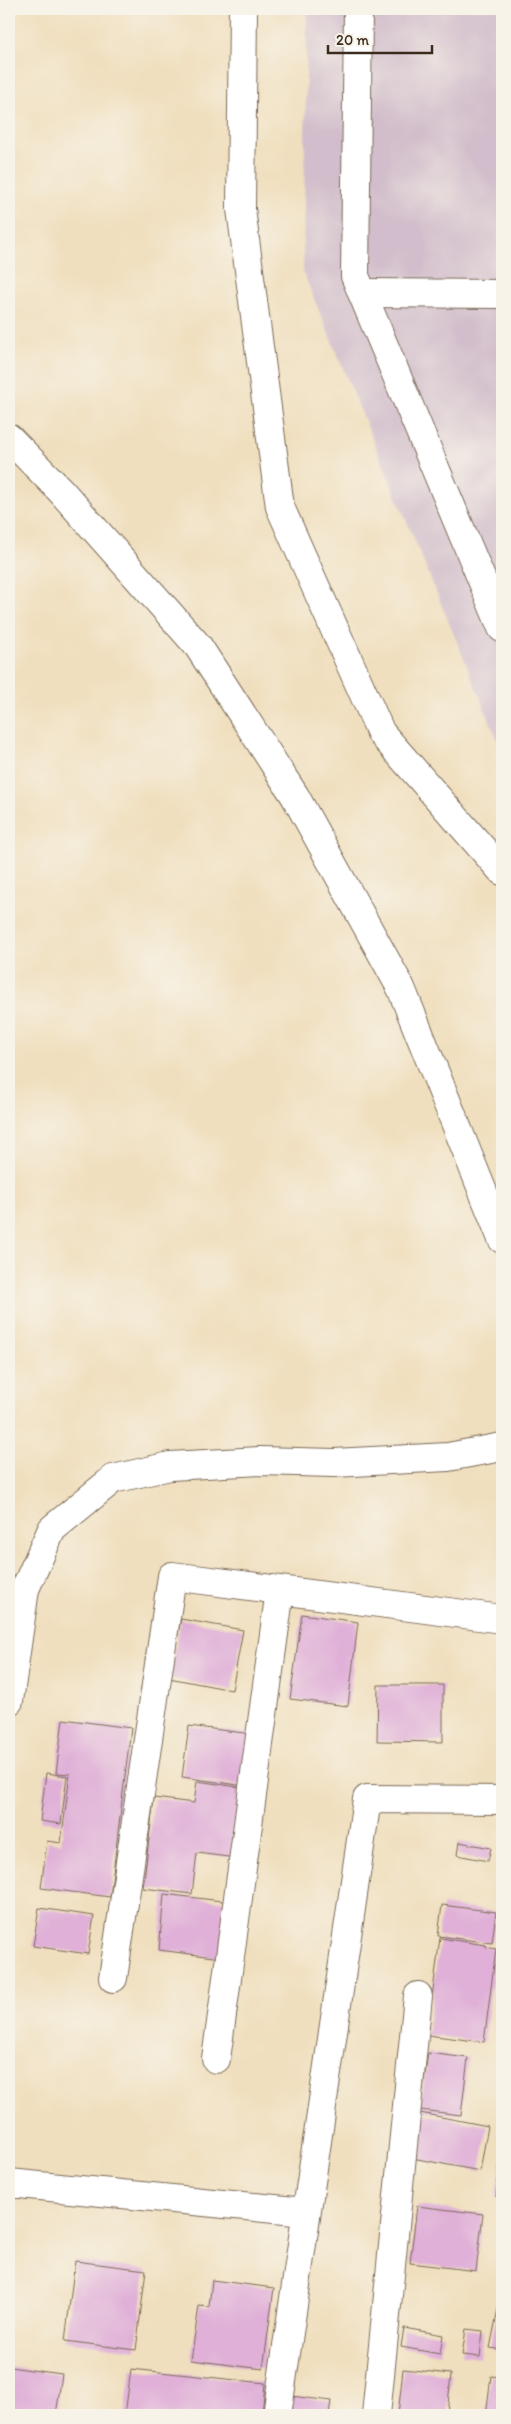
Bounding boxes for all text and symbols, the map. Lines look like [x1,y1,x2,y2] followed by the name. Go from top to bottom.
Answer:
[328,22,432,54] scale bar
[336,31,370,49] text: 20 m

